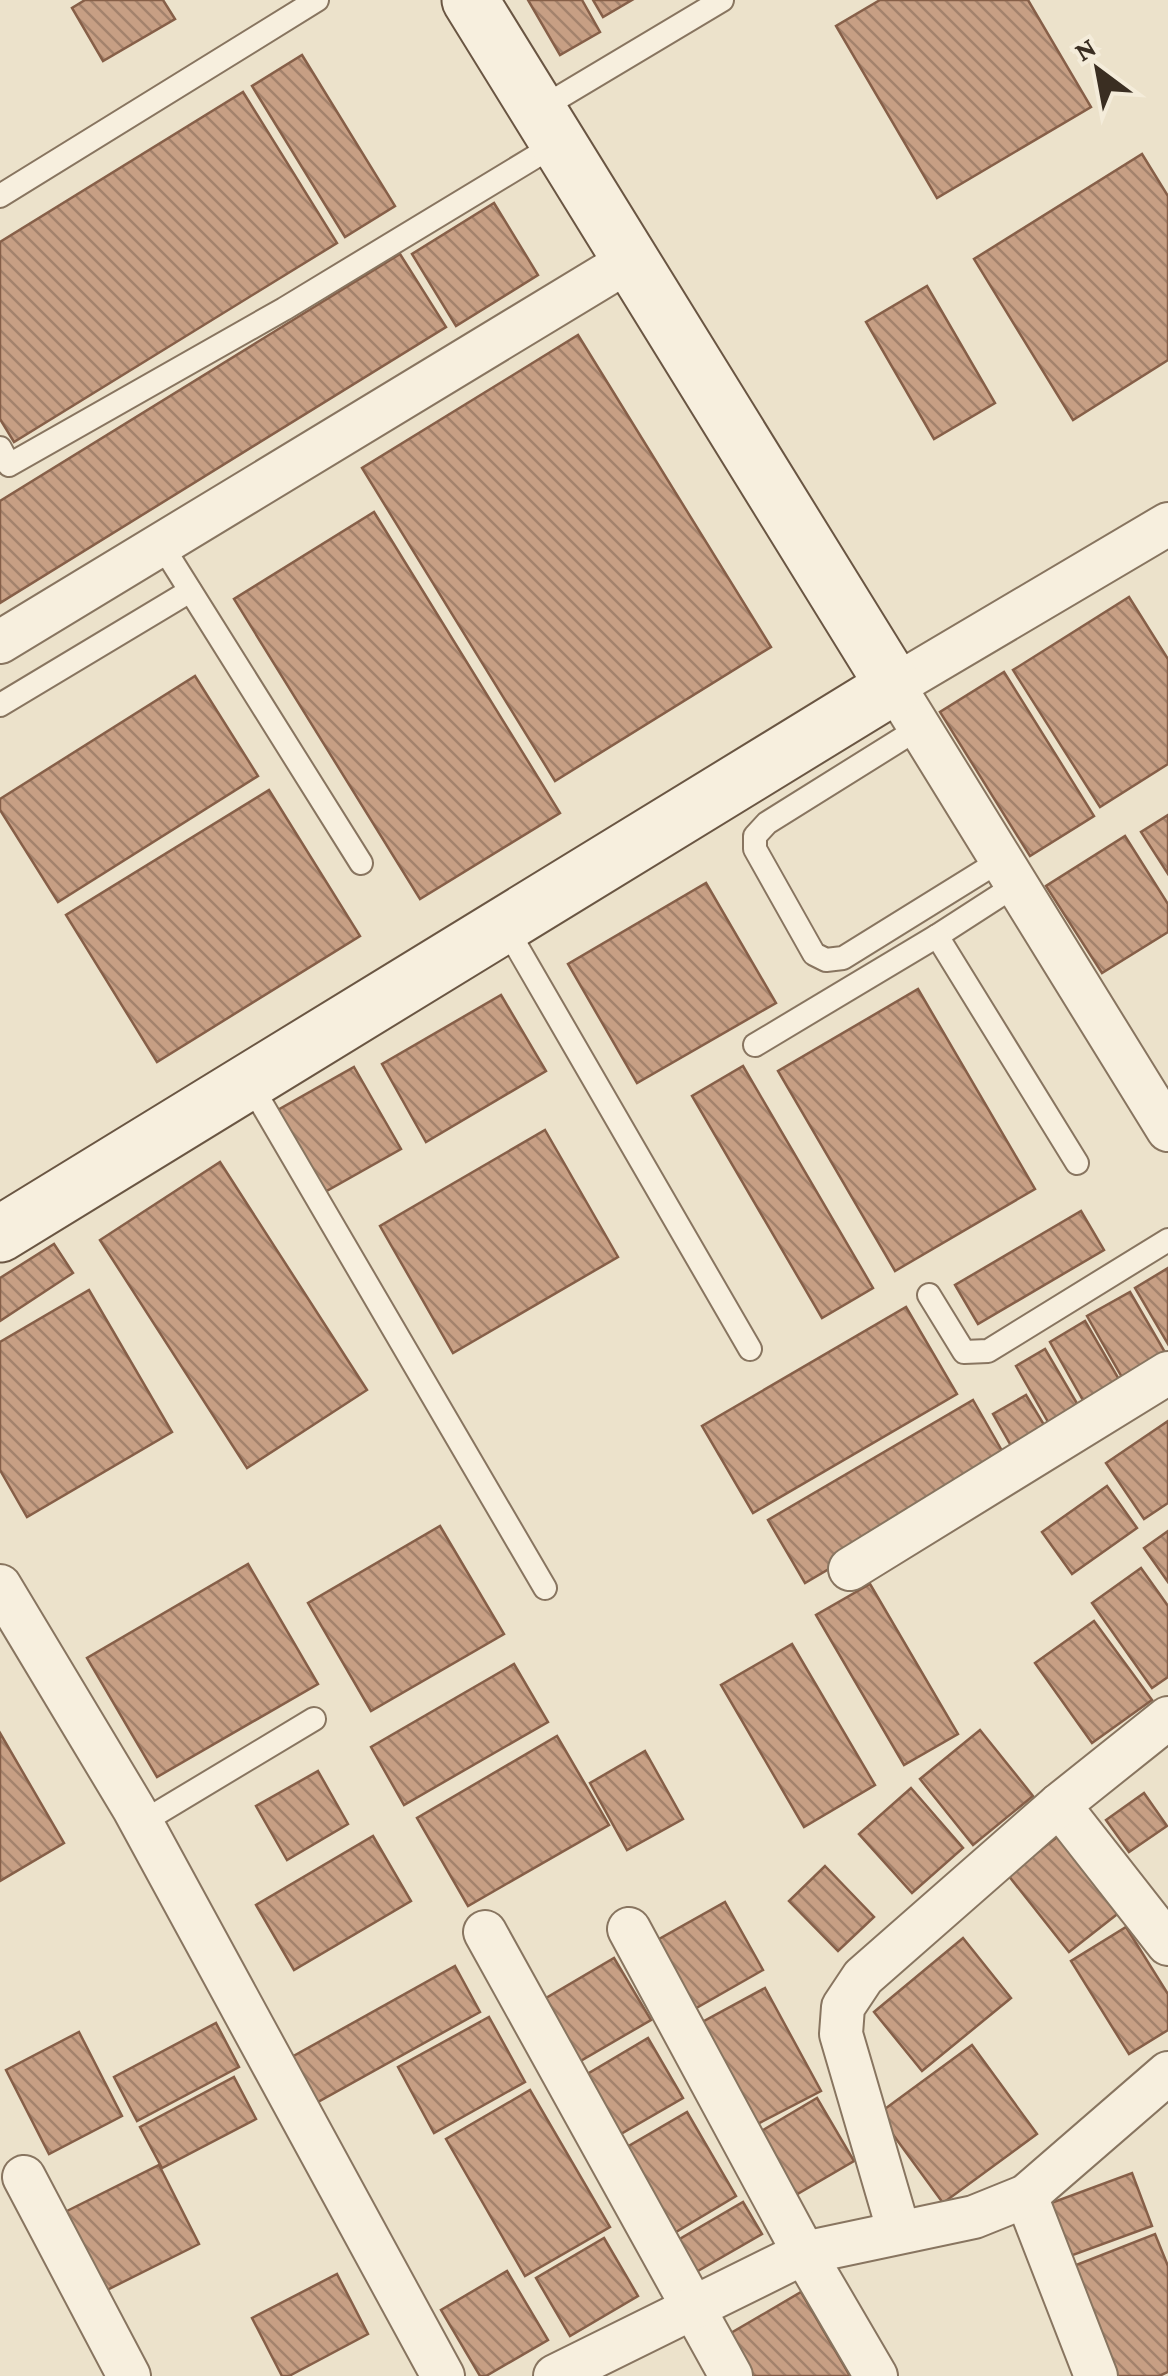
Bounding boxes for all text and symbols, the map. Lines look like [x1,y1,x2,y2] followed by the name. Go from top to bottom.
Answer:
[1048,20,1148,120] north arrow
[1069,31,1101,67] text: N

